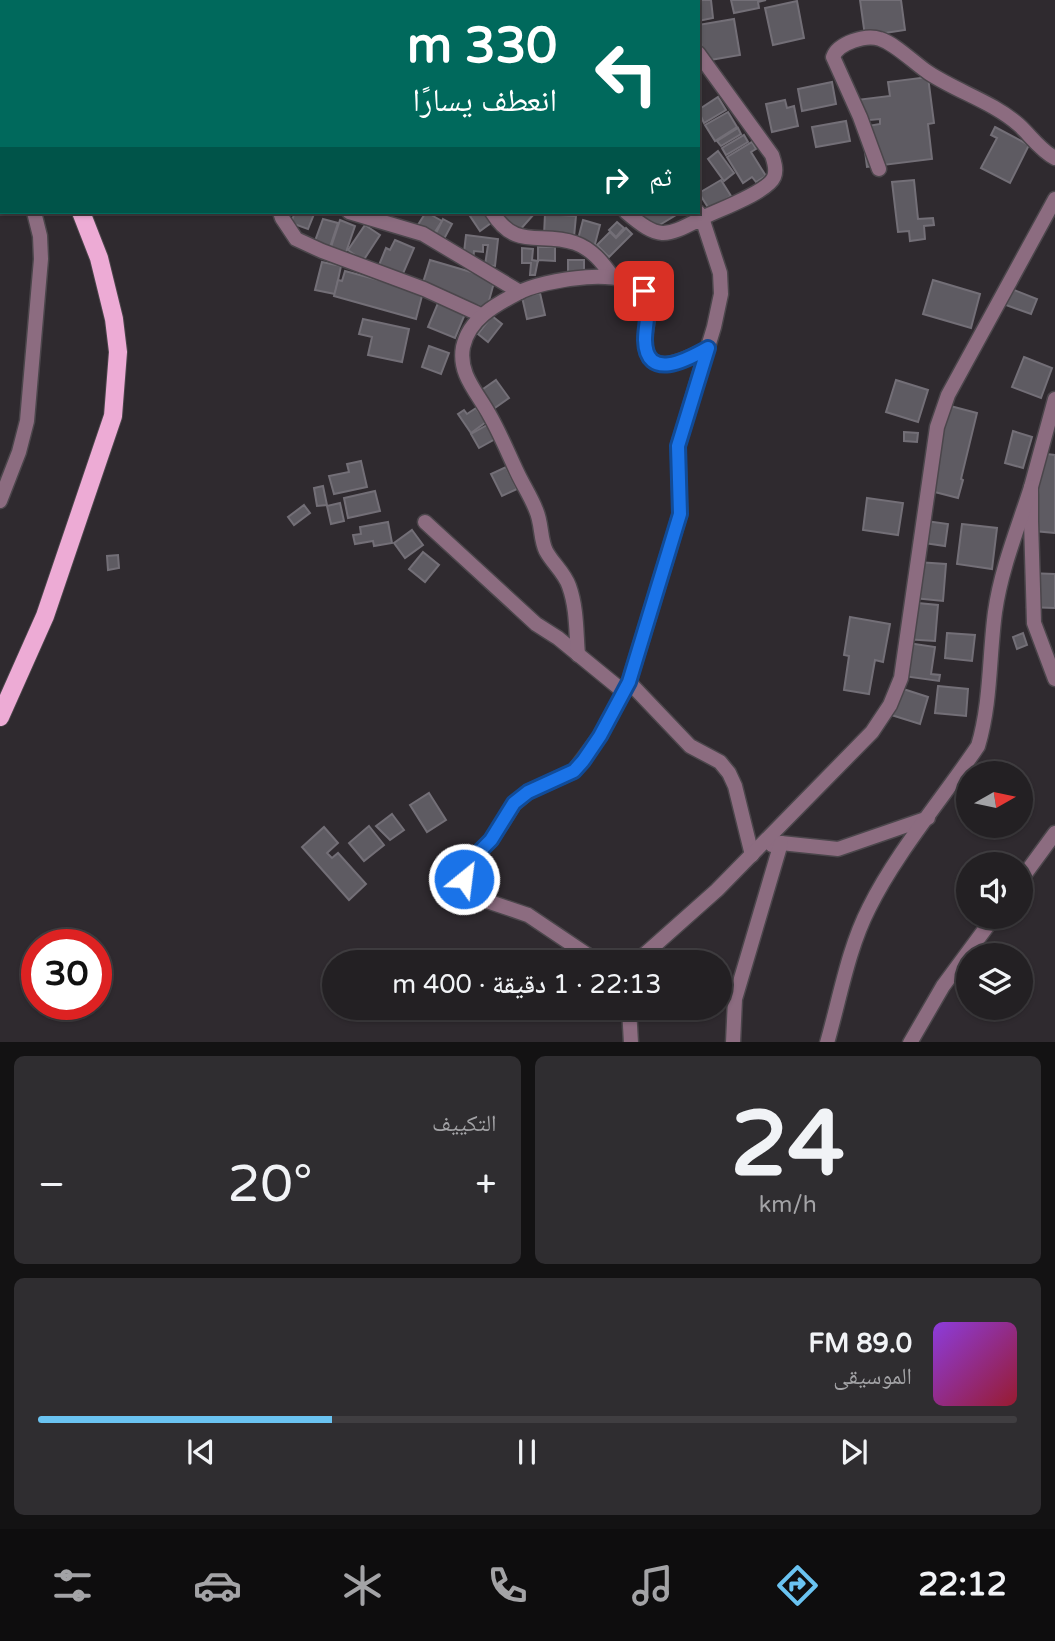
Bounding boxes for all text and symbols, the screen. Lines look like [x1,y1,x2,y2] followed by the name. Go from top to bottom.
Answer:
[407,17,557,76] text: 330 m
[581,28,672,119] icon: left
[412,82,557,120] text: انعطف يسارًا
[597,161,635,199] icon: right
[649,162,672,193] text: ثم
[614,261,674,321] pin
[625,272,663,310] icon: arrive
[956,761,1032,838] north arrow
[956,761,1033,1020] map controls
[427,842,501,916] position arrow
[956,852,1033,929] button: sound
[21,929,112,1020] speed limit sign: 30
[956,943,1033,1020] button: layers
[392,969,662,1000] text: 22:13 · 1 دقيقة · 400 m
[731,1090,845,1200] text: 24
[432,1110,497,1138] text: التكييف
[228,1153,313,1216] text: 20°
[38,1162,65,1208] text: −
[475,1162,496,1208] text: +
[759,1191,817,1219] text: km/h
[809,1328,912,1359] text: 89.0 FM
[833,1363,912,1391] text: الموسيقى
[182,1433,220,1471] icon: previous
[508,1433,546,1471] icon: pause
[835,1433,873,1471] icon: next
[48,1561,97,1610] icon: filters
[193,1561,242,1610] icon: car
[338,1561,387,1610] icon: climate
[483,1561,532,1610] icon: phone
[628,1561,677,1610] icon: music
[773,1561,822,1610] icon: directions
[918,1566,1007,1604] text: 22:12

